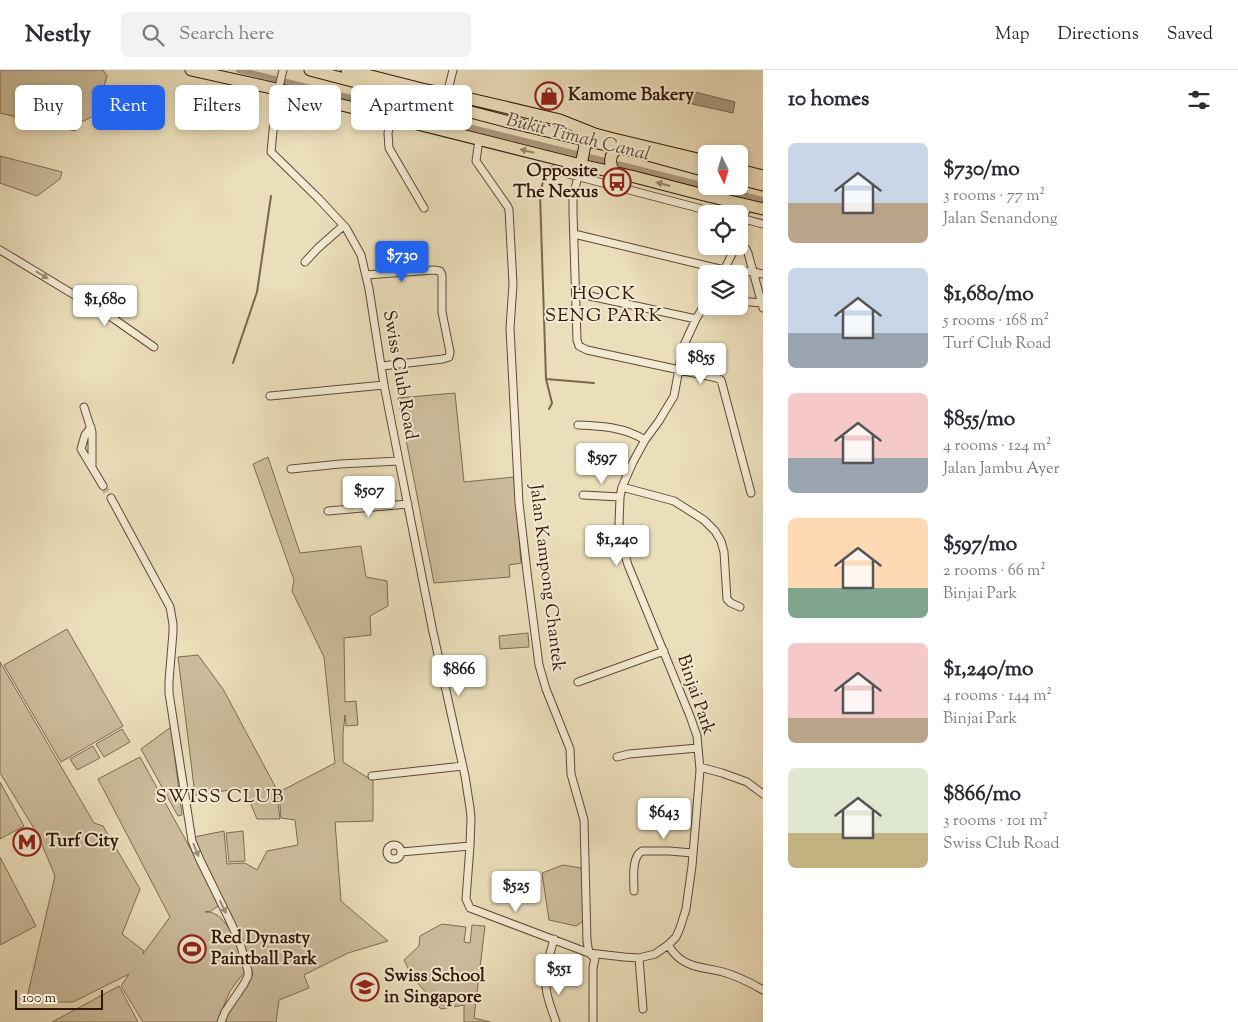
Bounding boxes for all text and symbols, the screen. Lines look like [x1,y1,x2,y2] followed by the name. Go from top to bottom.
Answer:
[121,12,471,57] search box
[25,18,91,52] text: Nestly
[139,21,167,49] icon: search
[179,21,274,48] text: Search here
[995,22,1030,48] text: Map
[1058,22,1139,48] text: Directions
[1167,22,1213,48] text: Saved
[534,81,564,111] shop icon: Kamome Bakery
[568,83,694,109] place label: Kamome Bakery
[15,85,82,130] chip: Buy
[92,85,165,130] chip: Rent
[175,85,259,130] chip: Filters
[269,85,341,130] chip: New
[351,85,472,130] chip: Apartment
[788,85,869,115] text: 10 homes
[1185,86,1213,114] icon: filters
[503,107,653,169] water label: Bukit Timah Canal
[698,145,748,195] north arrow
[698,145,748,315] map controls
[520,147,535,155] one-way arrow
[943,155,1020,185] text: $730/mo
[513,159,599,206] place label: Opposite The Nexus
[828,163,888,223] icon: home
[602,167,632,197] bus stop icon: Opposite The Nexus
[656,180,671,188] one-way arrow
[943,185,1045,208] text: 3 rooms · 77 m²
[698,205,748,255] button: locate
[943,208,1058,231] text: Jalan Senandong
[372,240,432,283] pin: $730
[386,245,418,268] text: $730
[698,265,748,315] button: layers
[35,271,48,280] one-way arrow
[943,280,1034,310] text: $1,680/mo
[545,281,663,330] district label: HOCK SENG PARK
[64,284,146,327] pin: $1,680
[828,288,888,348] icon: home
[84,289,126,312] text: $1,680
[375,308,423,442] street label: Swiss Club Road
[943,310,1049,333] text: 5 rooms · 168 m²
[943,333,1051,356] text: Turf Club Road
[671,342,731,385] pin: $855
[687,347,715,370] text: $855
[943,405,1015,435] text: $855/mo
[828,413,888,473] icon: home
[943,435,1051,458] text: 4 rooms · 124 m²
[572,442,632,485] pin: $597
[587,447,617,470] text: $597
[943,458,1059,481] text: Jalan Jambu Ayer
[339,476,399,518] pin: $507
[354,480,384,503] text: $507
[521,482,570,673] street label: Jalan Kampong Chantek
[576,524,658,567] pin: $1,240
[596,529,638,552] text: $1,240
[943,530,1017,560] text: $597/mo
[828,538,888,598] icon: home
[943,560,1046,583] text: 2 rooms · 66 m²
[943,583,1017,606] text: Binjai Park
[669,651,721,739] street label: Binjai Park
[429,654,489,697] pin: $866
[943,655,1033,685] text: $1,240/mo
[443,659,475,682] text: $866
[828,663,888,723] icon: home
[943,685,1052,708] text: 4 rooms · 144 m²
[943,708,1017,731] text: Binjai Park
[943,780,1021,810] text: $866/mo
[156,784,284,811] district label: SWISS CLUB
[828,788,888,848] icon: home
[634,798,694,840] pin: $643
[649,802,679,825] text: $643
[943,810,1048,833] text: 3 rooms · 101 m²
[12,827,42,857] metro station icon: Turf City
[46,829,119,855] place label: Turf City
[943,833,1059,856] text: Swiss Club Road
[192,843,200,858] one-way arrow
[486,870,546,913] pin: $525
[503,875,529,898] text: $525
[220,900,228,914] one-way arrow
[211,926,317,973] place label: Red Dynasty Paintball Park
[177,934,207,964] sports icon: Red Dynasty Paintball Park
[529,954,589,996] pin: $551
[546,958,572,981] text: $551
[384,964,486,1011] place label: Swiss School in Singapore
[350,972,380,1002] school or university icon: Swiss School in Singapore
[15,987,102,1010] scale bar
[22,989,56,1009] text: 100 m

